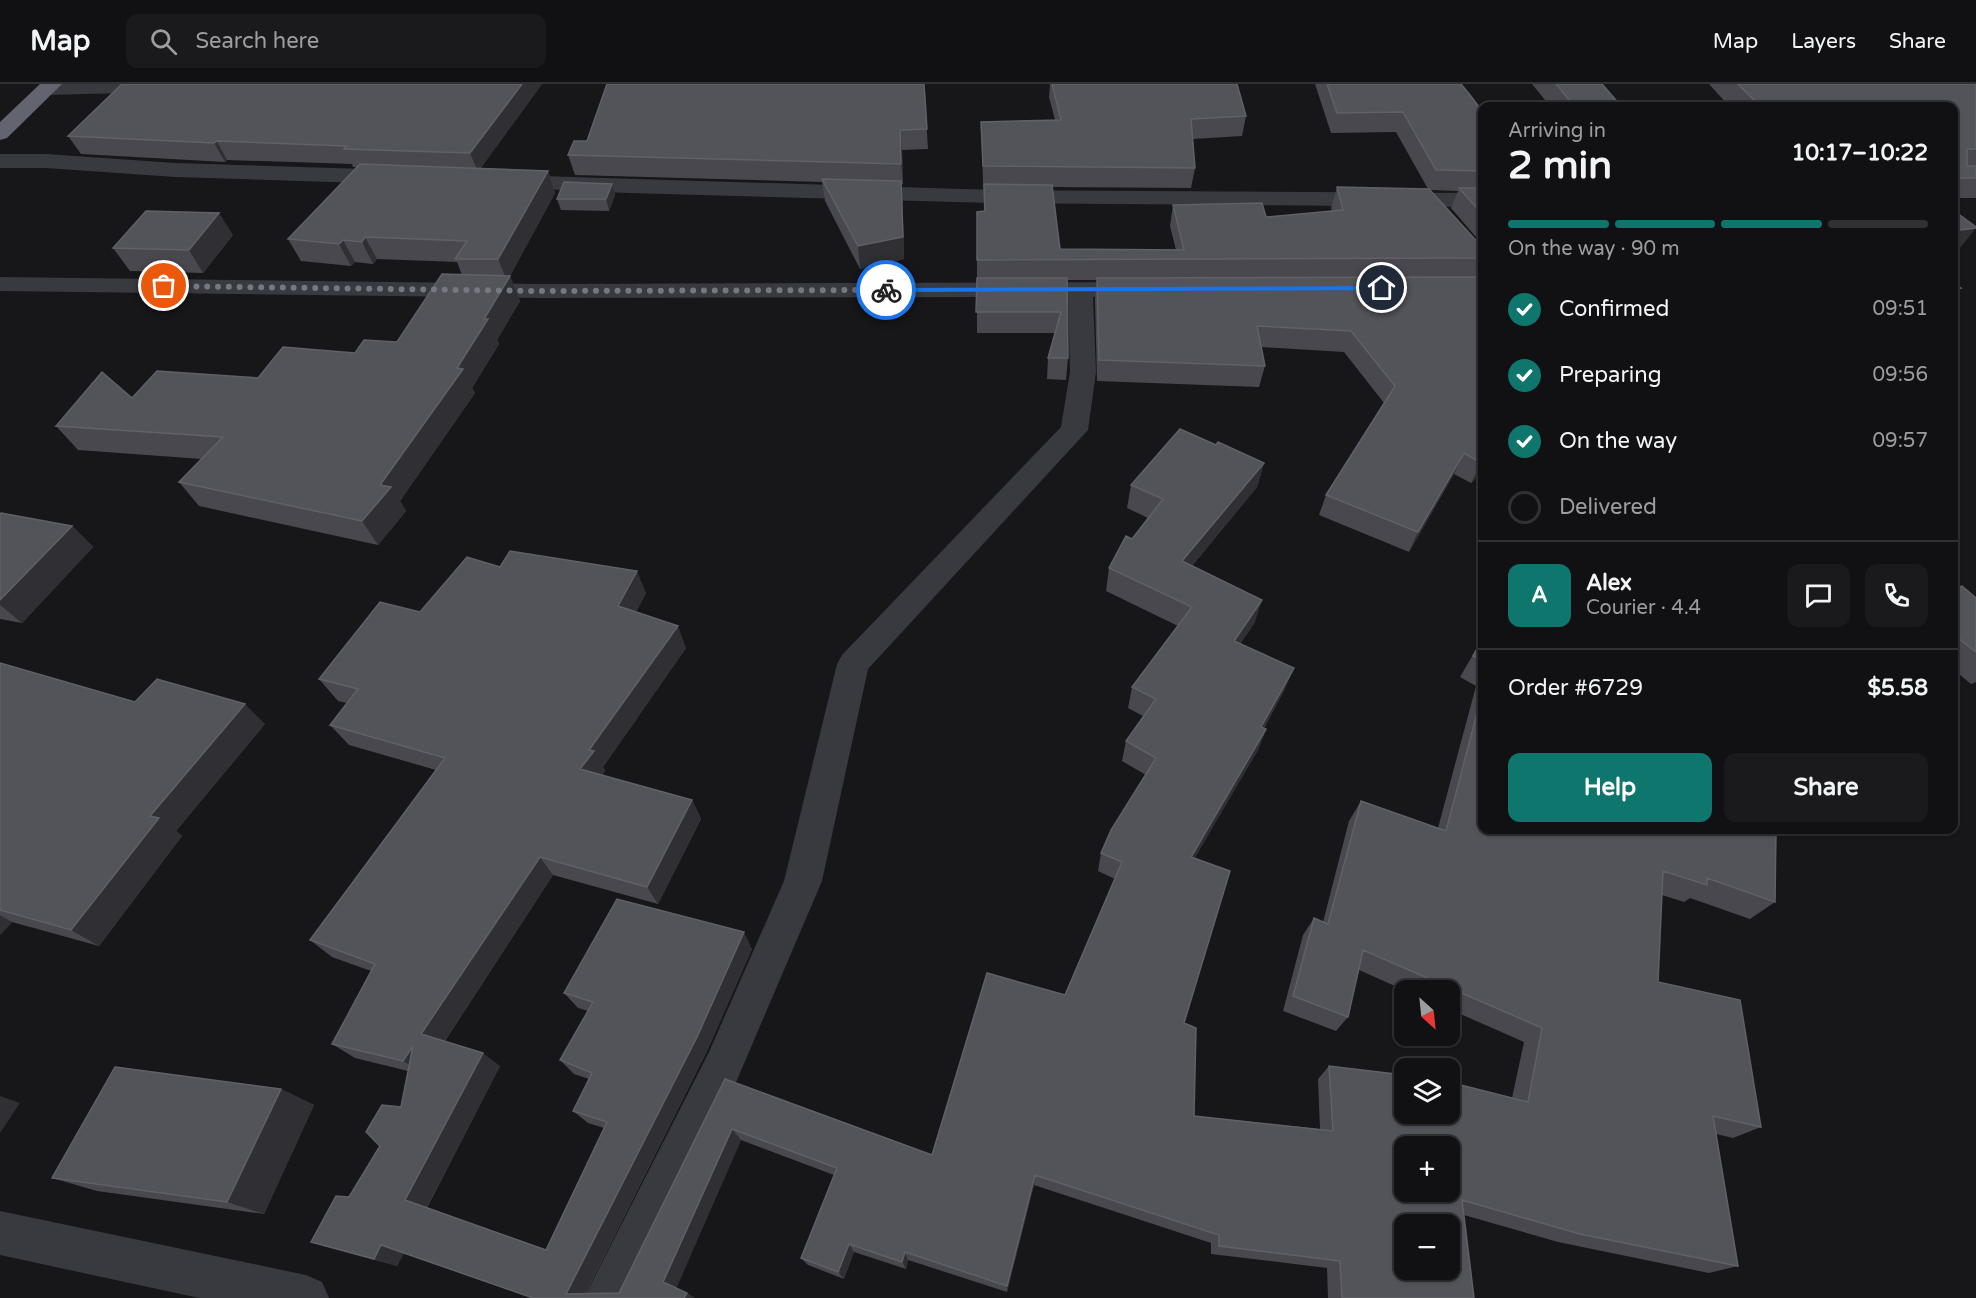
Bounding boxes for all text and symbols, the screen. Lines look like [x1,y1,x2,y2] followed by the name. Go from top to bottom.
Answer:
[126,14,546,68] search box
[30,24,90,58] text: Map
[147,25,180,58] icon: search
[195,28,319,54] text: Search here
[1713,29,1758,54] text: Map
[1791,29,1856,54] text: Layers
[1889,29,1946,54] text: Share
[1508,119,1606,143] text: Arriving in
[1791,140,1928,166] text: 10:17–10:22
[1508,142,1612,189] text: 2 min
[1508,237,1680,261] text: On the way · 90 m
[138,260,189,311] pin
[856,260,916,320] courier
[1356,262,1407,313] pin
[147,269,180,302] icon: bag
[1365,271,1398,304] icon: home
[870,274,903,307] icon: bike
[1508,293,1541,326] icon: check
[1559,296,1669,322] text: Confirmed
[1873,297,1928,321] text: 09:51
[1508,359,1541,392] icon: check
[1559,362,1662,388] text: Preparing
[1873,363,1928,387] text: 09:56
[1508,425,1541,458] icon: check
[1559,428,1677,454] text: On the way
[1873,429,1928,453] text: 09:57
[1559,494,1657,520] text: Delivered
[1787,564,1850,627] button: chat
[1865,564,1928,627] button: phone
[1586,570,1632,596] text: Alex
[1531,582,1548,608] text: A
[1586,596,1701,620] text: Courier · 4.4
[1508,675,1643,701] text: Order #6729
[1867,675,1928,701] text: $5.58
[1508,753,1712,822] button: Help
[1724,753,1928,822] button: Share
[1394,980,1460,1046] north arrow
[1394,980,1460,1280] map controls
[1394,1058,1460,1124] button: layers
[1394,1136,1460,1202] button: +
[1394,1214,1460,1280] button: −

